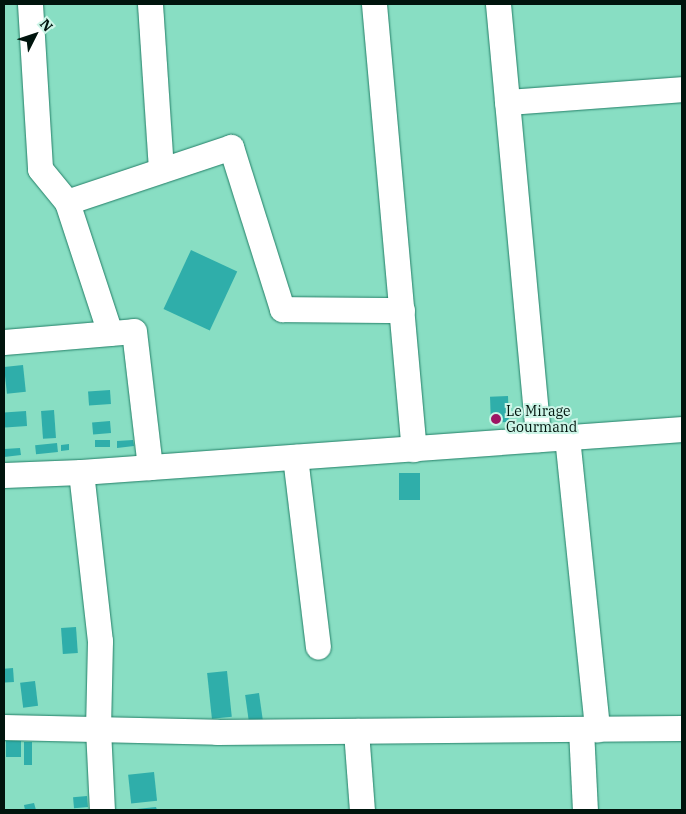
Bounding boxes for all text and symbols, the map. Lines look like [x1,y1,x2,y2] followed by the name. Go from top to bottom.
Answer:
[10,10,60,60] north arrow
[36,15,57,35] text: N
[506,403,577,436] place label: Le Mirage Gourmand
[490,413,502,425] marker: Le Mirage Gourmand

